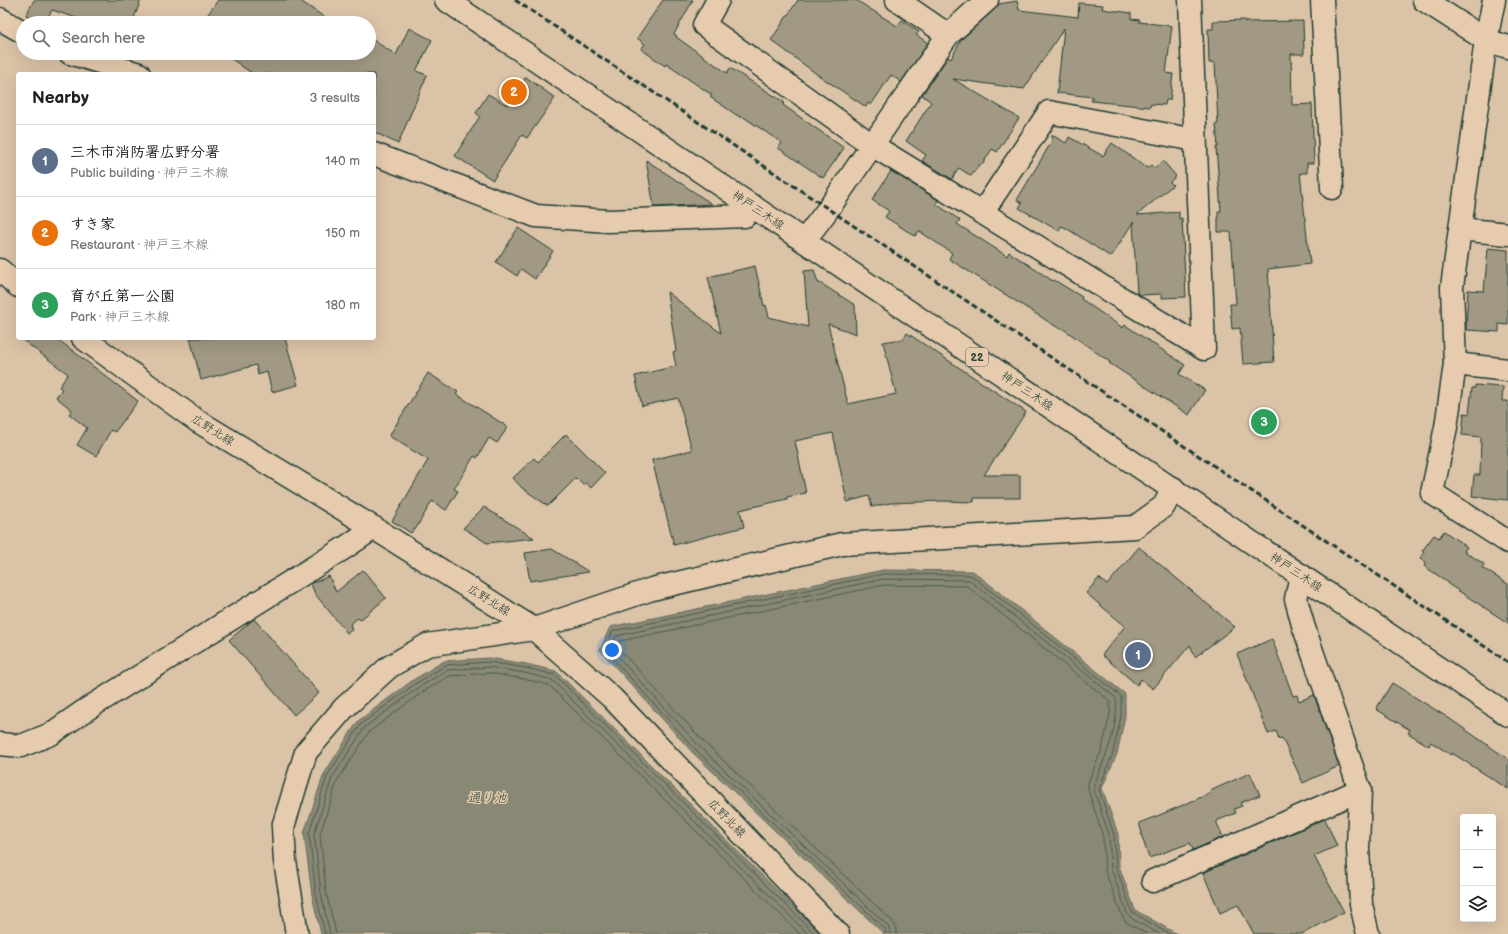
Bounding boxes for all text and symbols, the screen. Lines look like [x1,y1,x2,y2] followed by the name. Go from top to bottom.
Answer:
[16,16,376,60] search box
[30,27,52,49] icon: search
[62,29,145,48] text: Search here
[501,77,527,107] pin: 2
[32,88,89,108] text: Nearby
[309,90,360,106] text: 3 results
[70,143,220,162] text: 三木市消防署広野分署
[42,153,48,169] text: 1
[325,153,360,169] text: 140 m
[70,165,228,181] text: Public building · 神戸三木線
[729,187,787,233] street label: 神戸三木線
[70,215,115,234] text: すき家
[41,225,49,241] text: 2
[326,225,360,241] text: 150 m
[70,237,208,253] text: Restaurant · 神戸三木線
[70,287,175,306] text: 育が丘第一公園
[41,297,49,313] text: 3
[325,297,360,313] text: 180 m
[70,309,170,325] text: Park · 神戸三木線
[966,348,988,366] road number: 22
[998,368,1056,414] street label: 神戸三木線
[1251,407,1277,437] pin: 3
[188,411,237,450] street label: 広野北線
[1267,549,1325,595] street label: 神戸三木線
[464,581,513,620] street label: 広野北線
[602,640,622,660] your location
[1125,640,1151,670] pin: 1
[467,790,507,806] water label: 通り池
[705,796,749,841] street label: 広野北線
[1460,814,1496,922] map controls
[1460,814,1496,850] button: +
[1460,850,1496,886] button: −
[1460,886,1496,922] button: layers

